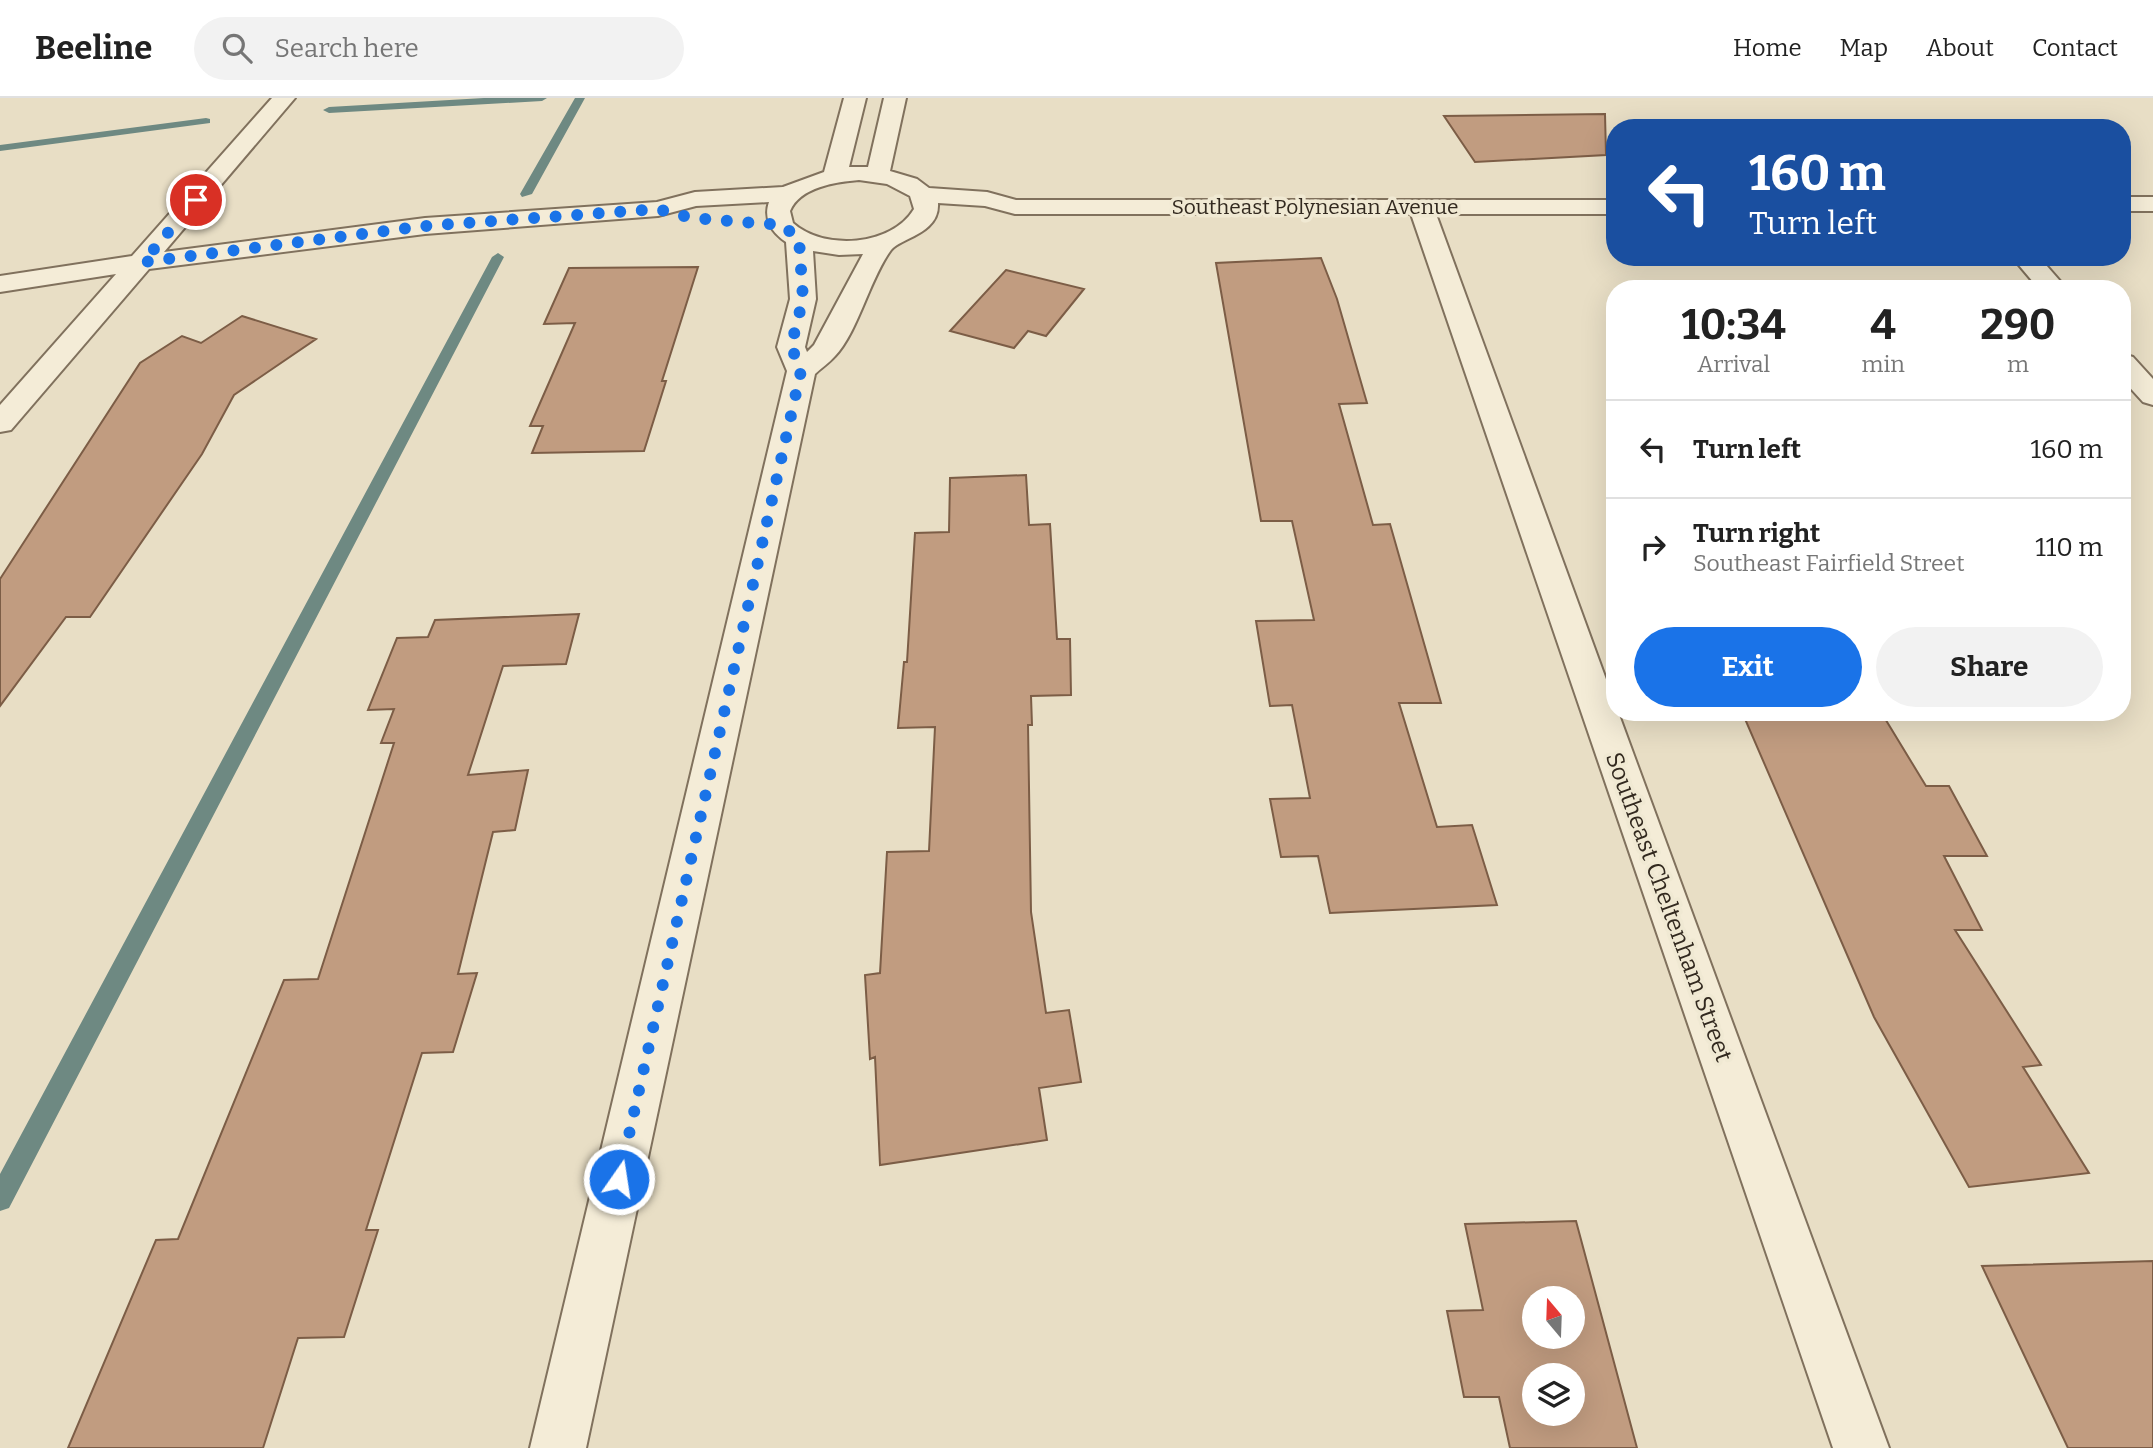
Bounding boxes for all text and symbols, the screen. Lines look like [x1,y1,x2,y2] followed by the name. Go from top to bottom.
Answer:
[194,17,684,80] search box
[35,28,152,68] text: Beeline
[218,29,256,67] icon: search
[274,33,419,64] text: Search here
[1733,34,1802,62] text: Home
[1840,34,1888,62] text: Map
[1926,34,1994,62] text: About
[2032,34,2118,62] text: Contact
[1749,144,1886,203] text: 160 m
[1634,147,1725,238] icon: left
[166,170,226,230] pin
[177,181,215,219] icon: arrive
[1171,194,1459,220] street label: Southeast Polynesian Avenue
[1749,204,1877,242] text: Turn left
[1682,300,1786,350] text: 10:34
[1870,300,1896,350] text: 4
[1980,300,2055,350] text: 290
[1697,350,1770,378] text: Arrival
[1861,350,1905,378] text: min
[2007,350,2029,378] text: m
[1634,430,1672,468] icon: left
[1693,434,1801,465] text: Turn left
[2031,434,2103,465] text: 160 m
[1693,518,1820,549] text: Turn right
[1634,528,1672,566] icon: right
[2035,532,2103,563] text: 110 m
[1693,549,1964,577] text: Southeast Fairfield Street
[1634,627,1862,707] button: Exit
[1876,627,2103,707] button: Share
[1600,748,1738,1066] street label: Southeast Cheltenham Street
[582,1142,656,1216] position arrow
[1522,1286,1586,1349] north arrow
[1522,1286,1585,1426] map controls
[1522,1363,1585,1426] button: layers

